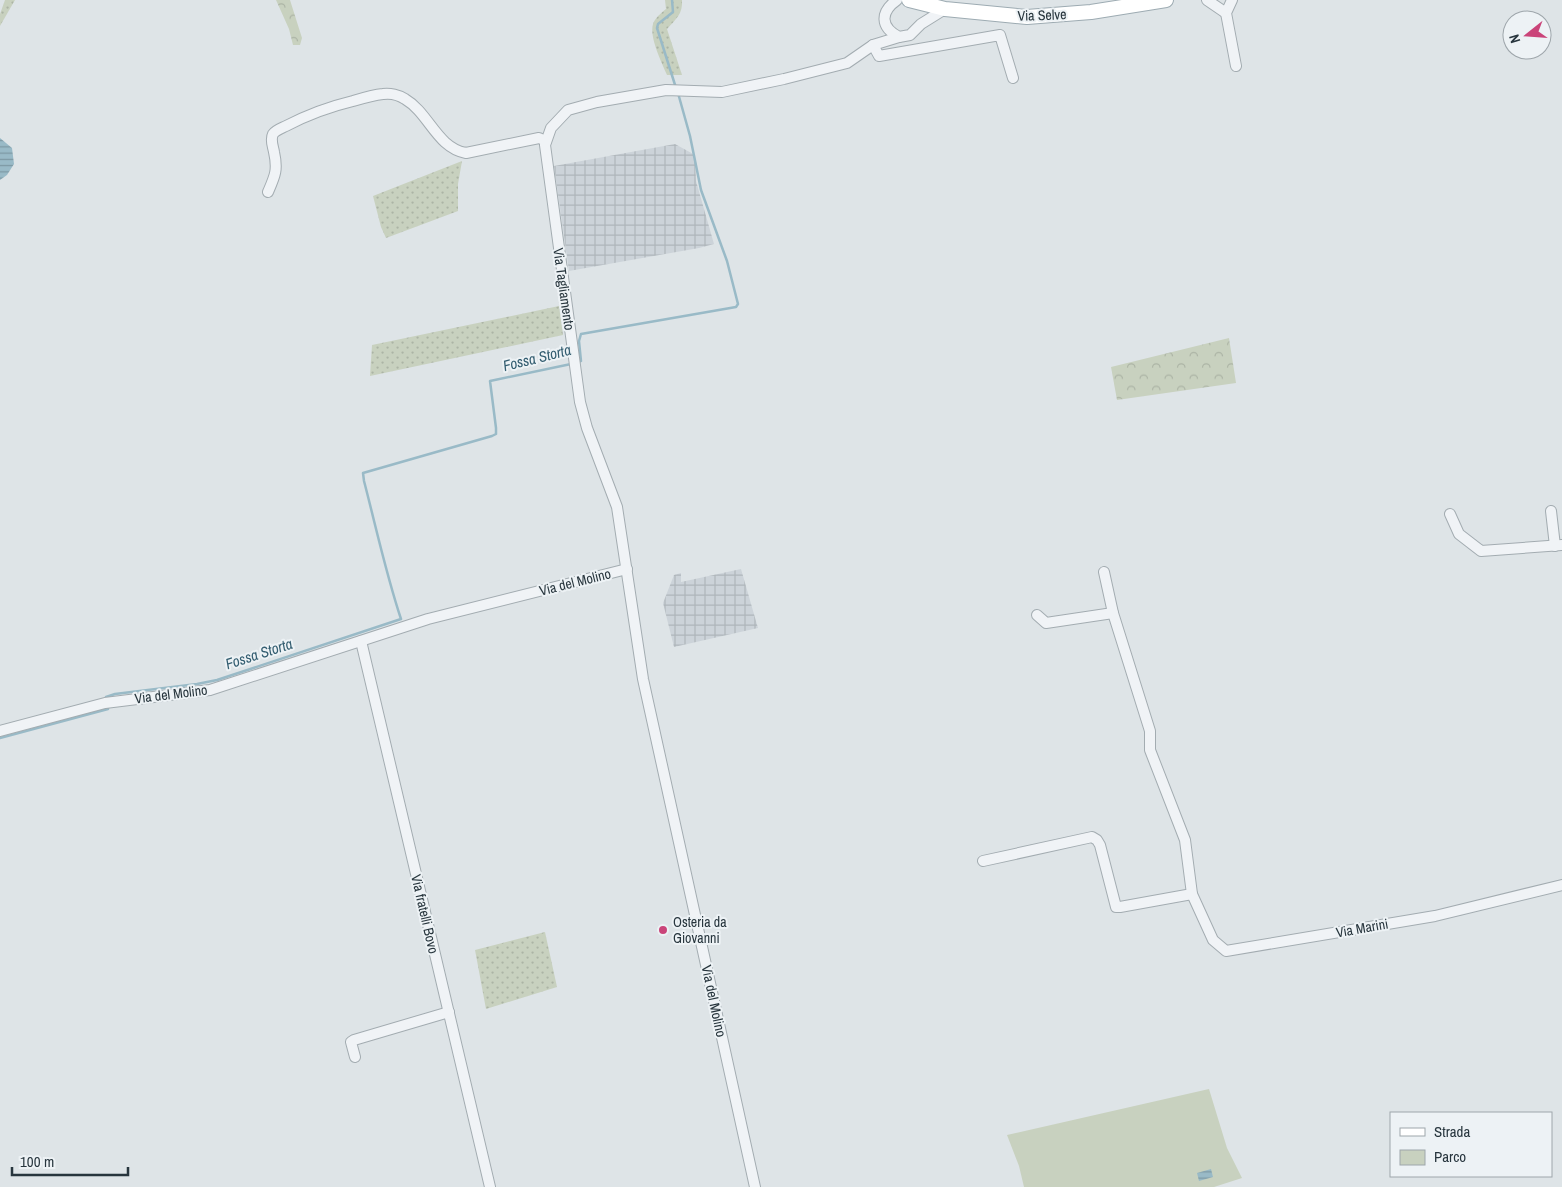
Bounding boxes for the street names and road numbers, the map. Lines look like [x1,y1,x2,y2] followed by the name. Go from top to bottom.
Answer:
[1017,5,1067,25] street label: Via Selve
[549,247,579,331] street label: Via Tagliamento
[537,564,613,600] street label: Via del Molino
[134,681,208,707] street label: Via del Molino
[407,873,443,955] street label: Via fratelli Bovo
[1334,915,1390,941] street label: Via Marini
[698,963,730,1039] street label: Via del Molino

